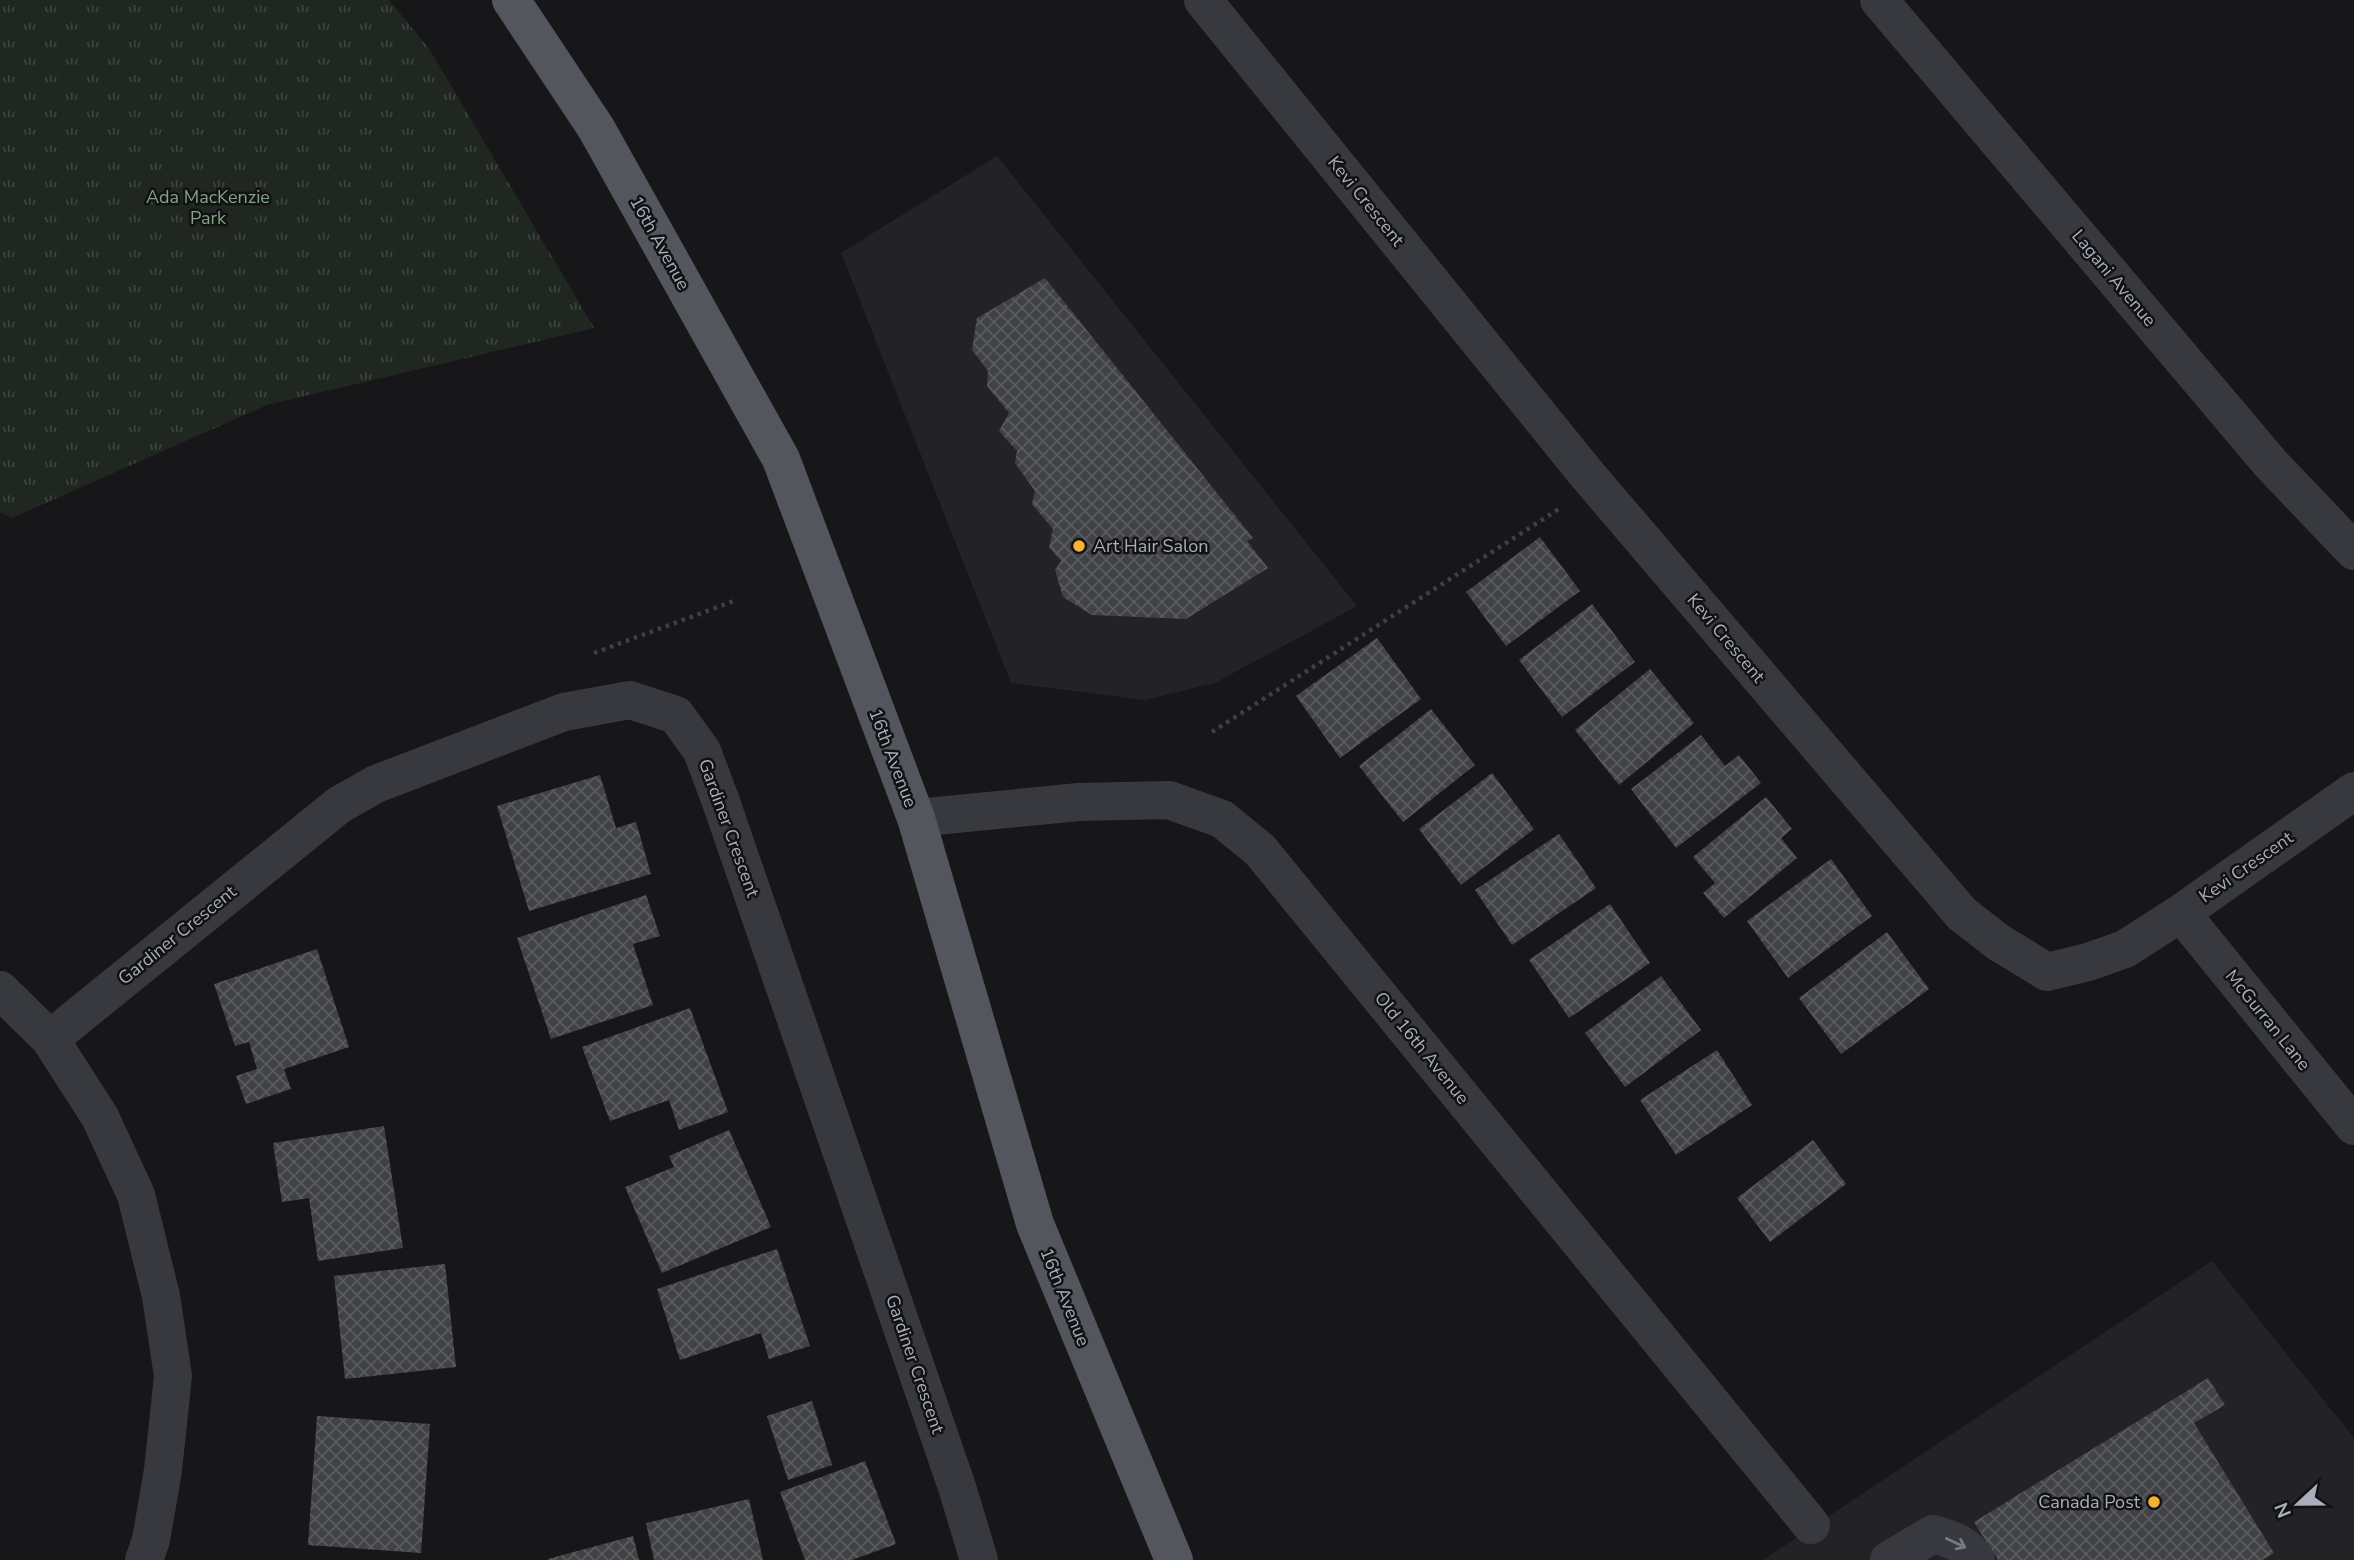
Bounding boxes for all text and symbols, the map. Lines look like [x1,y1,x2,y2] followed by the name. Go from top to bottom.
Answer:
[1322,151,1410,252] street label: Kevi Crescent
[146,185,270,230] park label: Ada MacKenzie Park
[624,192,696,294] street label: 16th Avenue
[2066,224,2162,332] street label: Lagani Avenue
[1093,534,1209,558] place label: Art Hair Salon
[1071,538,1087,554] marker: Art Hair Salon
[1682,588,1771,688] street label: Kevi Crescent
[863,705,923,811] street label: 16th Avenue
[693,756,765,901] street label: Gardiner Crescent
[2194,825,2298,908] street label: Kevi Crescent
[113,879,242,990] street label: Gardiner Crescent
[2220,965,2316,1075] street label: McGurran Lane
[1369,987,1475,1109] street label: Old 16th Avenue
[1034,1244,1096,1350] street label: 16th Avenue
[880,1291,950,1437] street label: Gardiner Crescent
[2263,1469,2333,1539] north arrow
[2038,1490,2141,1514] place label: Canada Post
[2146,1494,2162,1510] marker: Canada Post
[2268,1499,2298,1521] text: N
[1945,1537,1967,1550] one-way arrow

